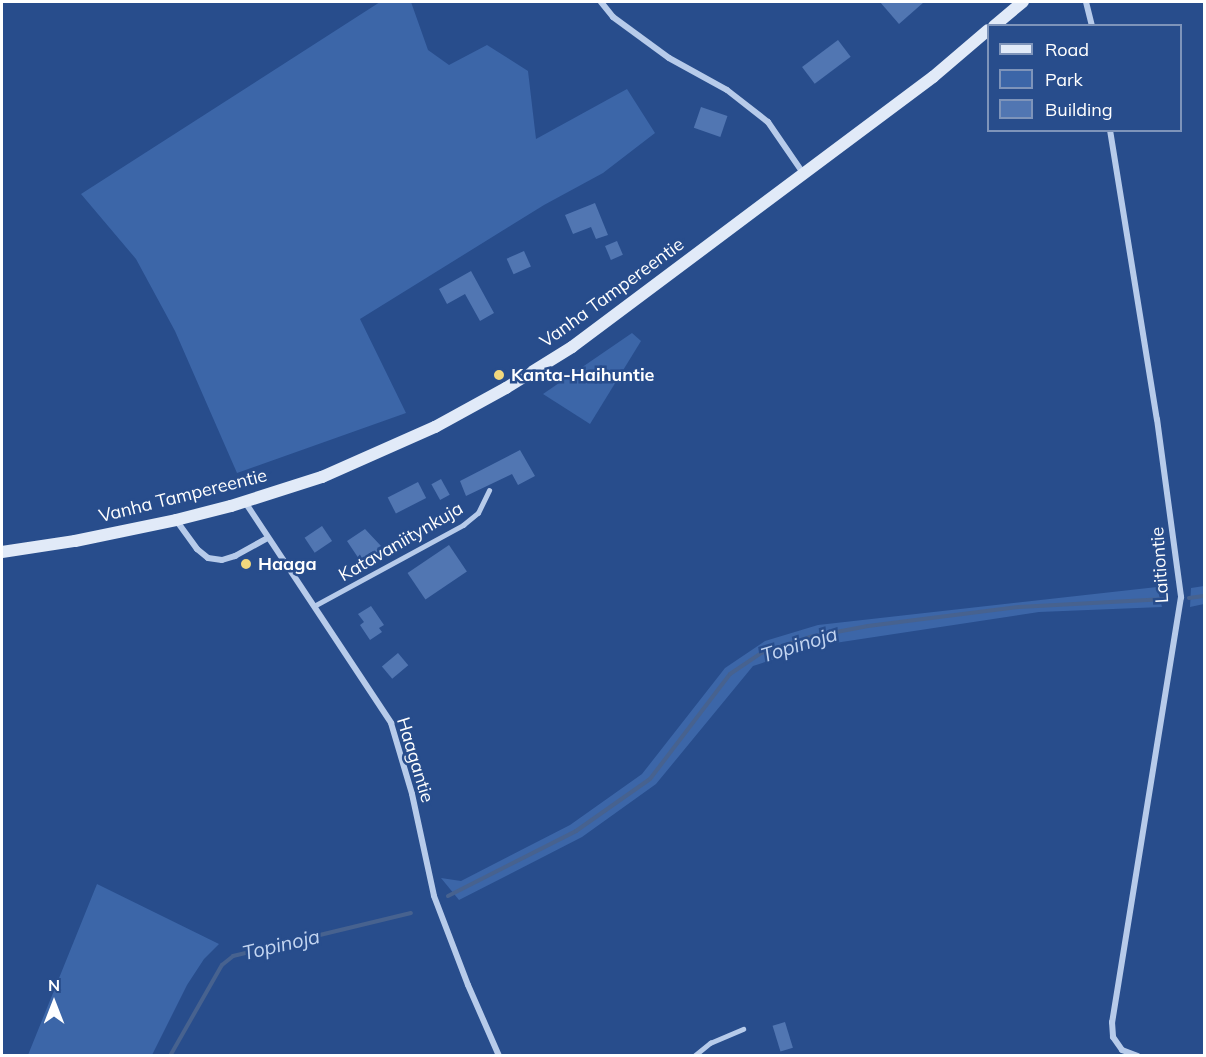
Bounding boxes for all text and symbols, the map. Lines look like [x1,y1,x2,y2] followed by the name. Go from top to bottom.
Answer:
[987,24,1182,132] legend
[1045,38,1089,61] text: Road
[1045,68,1083,91] text: Park
[1045,98,1113,121] text: Building
[536,234,688,352] street label: Vanha Tampereentie
[511,364,654,386] place label: Kanta-Haihuntie
[492,368,506,382] marker: Kanta-Haihuntie
[97,465,269,527] street label: Vanha Tampereentie
[335,498,467,586] street label: Katavaniitynkuja
[1147,526,1173,604] street label: Laitiontie
[258,553,317,575] place label: Haaga
[239,557,253,571] marker: Haaga
[758,621,840,667] water label: Topinoja
[392,715,438,805] street label: Haagantie
[240,923,322,965] water label: Topinoja
[24,973,84,1033] north arrow
[48,975,60,995] text: N

